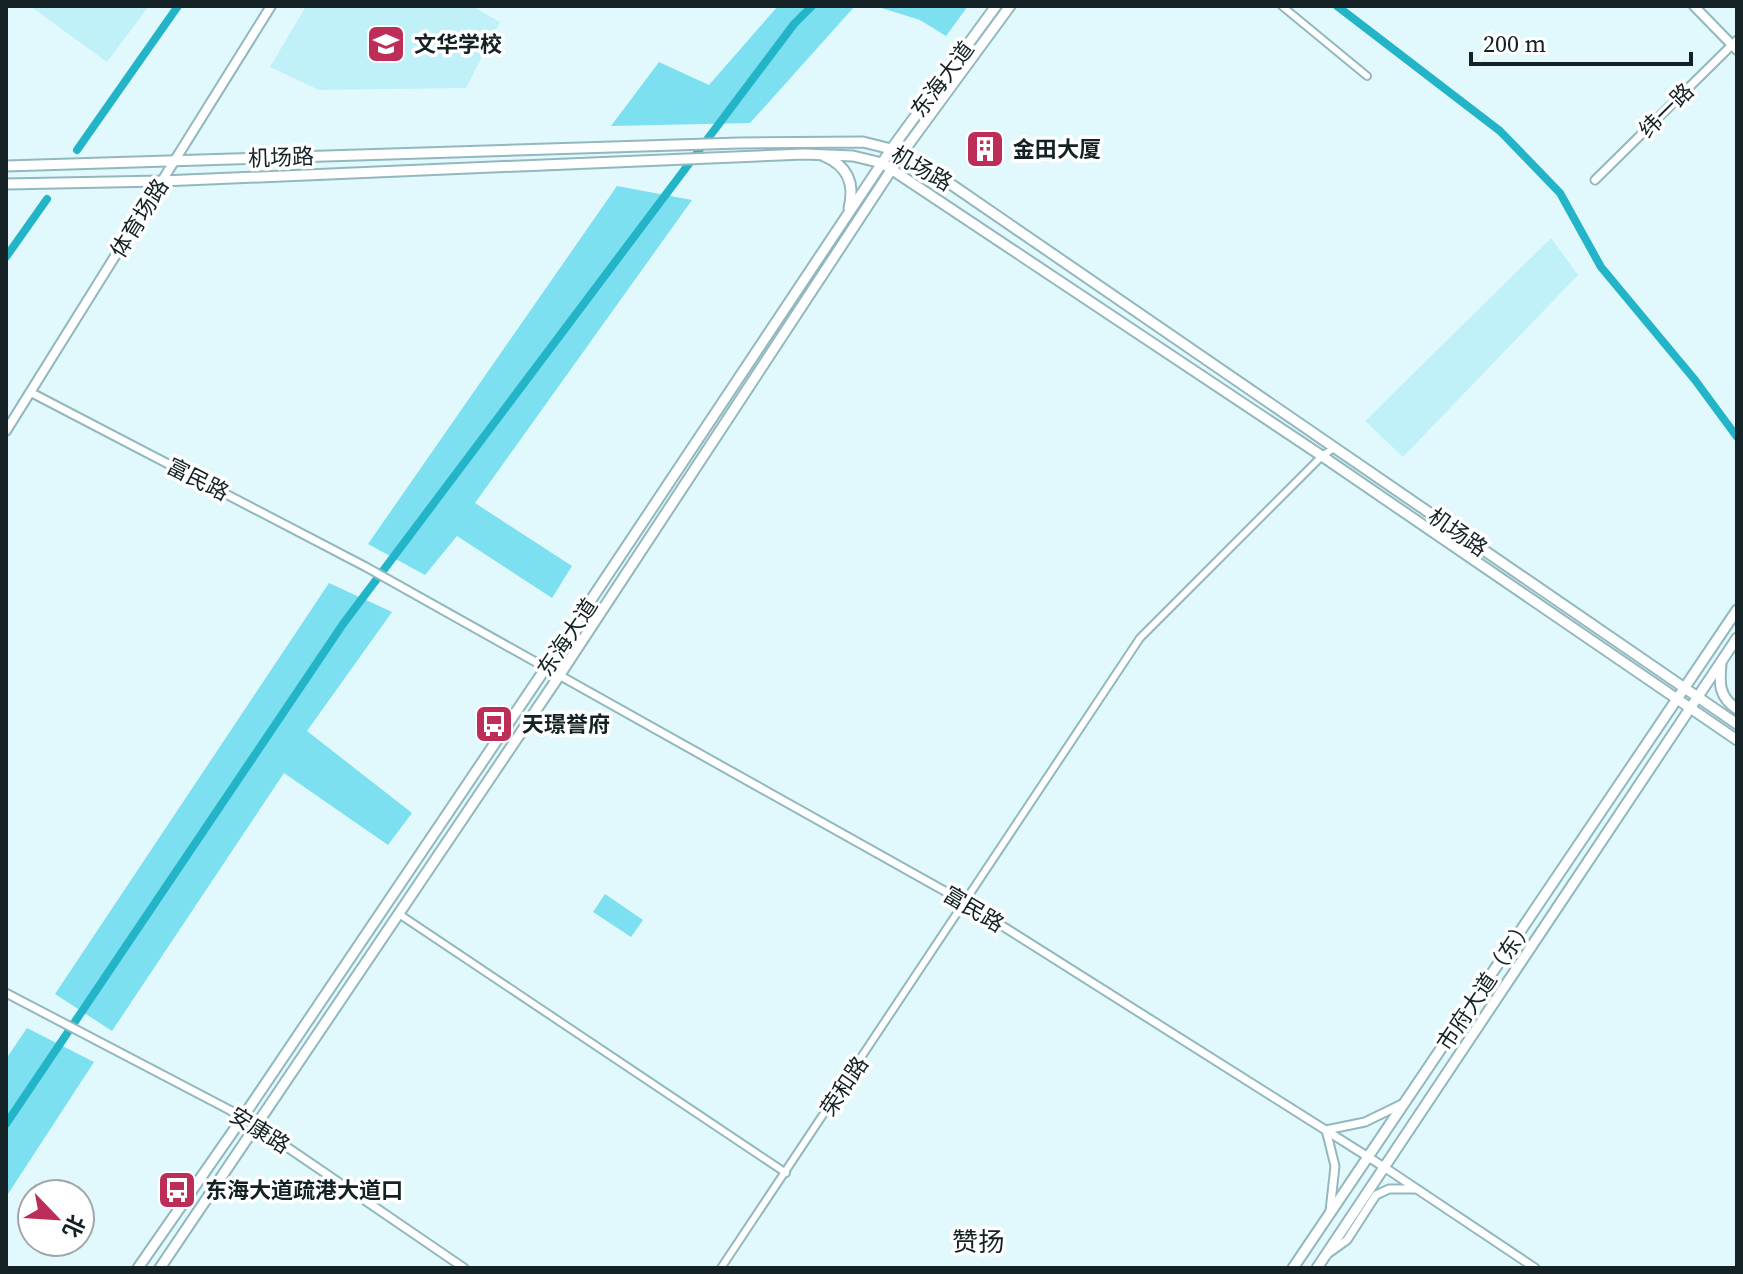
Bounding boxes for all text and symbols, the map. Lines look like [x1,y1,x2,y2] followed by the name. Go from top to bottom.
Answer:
[1471,16,1691,66] scale bar
[365,23,407,65] school or university icon: 文华学校
[1483,27,1546,60] text: 200 m
[414,29,502,59] place label: 文华学校
[904,35,980,123] street label: 东海大道
[1632,76,1700,144] street label: 纬一路
[964,128,1006,170] building icon: 金田大厦
[1013,134,1101,164] place label: 金田大厦
[886,139,958,197] street label: 机场路
[247,141,315,173] street label: 机场路
[103,173,175,263] street label: 体育场路
[162,451,234,507] street label: 富民路
[1422,501,1494,563] street label: 机场路
[530,592,604,682] street label: 东海大道
[473,703,515,745] bus stop icon: 天璟誉府
[522,709,610,739] place label: 天璟誉府
[938,879,1010,939] street label: 富民路
[1430,912,1540,1056] street label: 市府大道（东）
[813,1050,875,1122] street label: 荣和路
[224,1100,296,1160] street label: 安康路
[156,1169,198,1211] bus stop icon: 东海大道疏港大道口
[205,1175,403,1205] place label: 东海大道疏港大道口
[16,1178,96,1258] north arrow
[56,1210,92,1243] text: 北
[952,1224,1004,1260] district label: 赞扬

